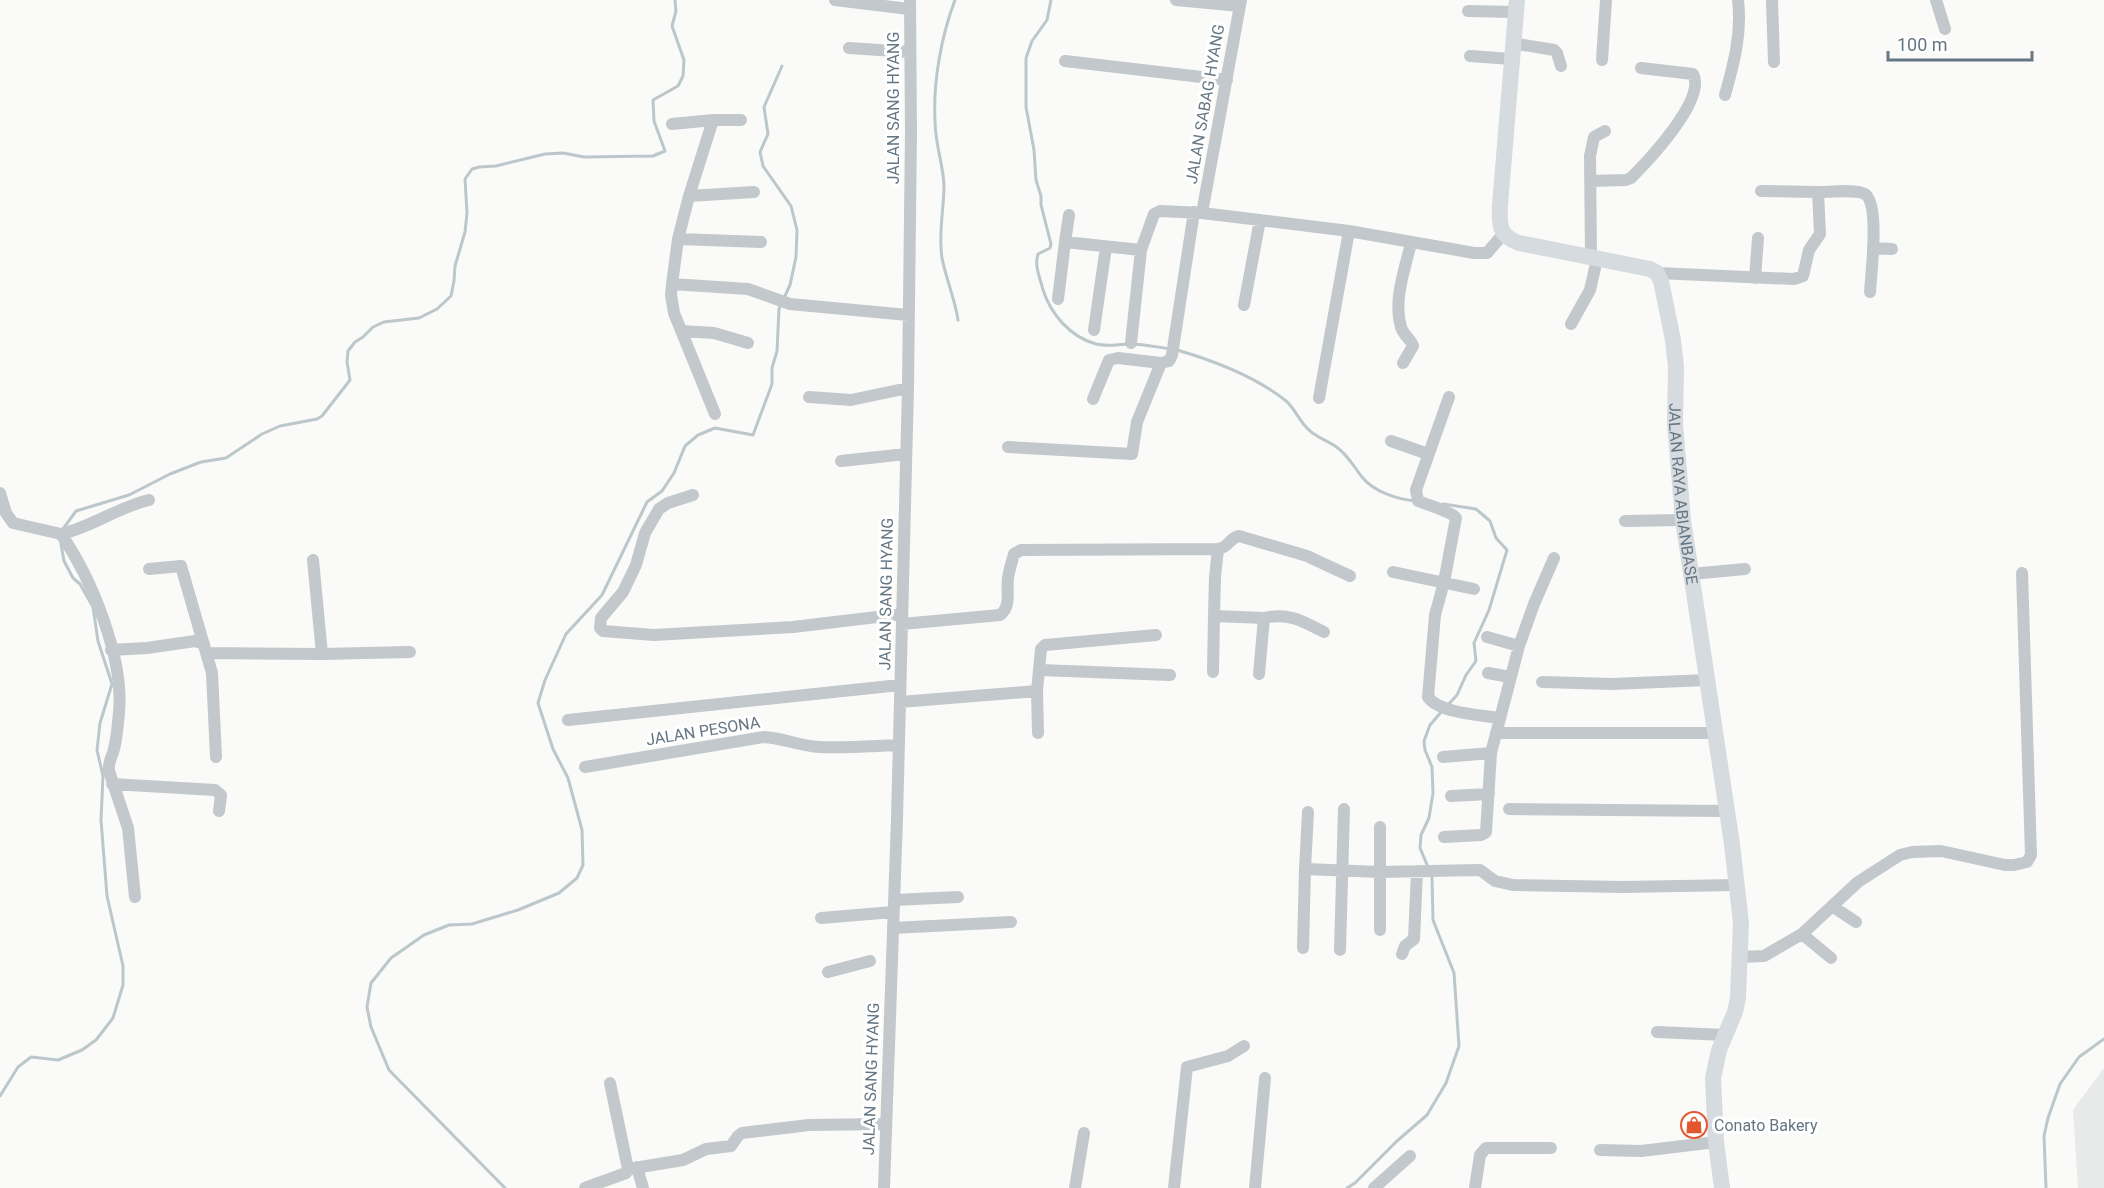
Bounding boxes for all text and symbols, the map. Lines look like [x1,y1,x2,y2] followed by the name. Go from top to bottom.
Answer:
[1182,23,1228,185] street label: JALAN SABAG HYANG
[1888,24,2032,62] scale bar
[884,32,903,184] street label: JALAN SANG HYANG
[1897,34,1948,55] text: 100 m
[1665,403,1702,586] street label: JALAN RAYA ABIANBASE
[875,517,897,671] street label: JALAN SANG HYANG
[645,713,762,749] street label: JALAN PESONA
[859,1002,883,1156] street label: JALAN SANG HYANG
[1679,1110,1709,1140] shop icon: Conato Bakery
[1714,1116,1818,1135] place label: Conato Bakery

